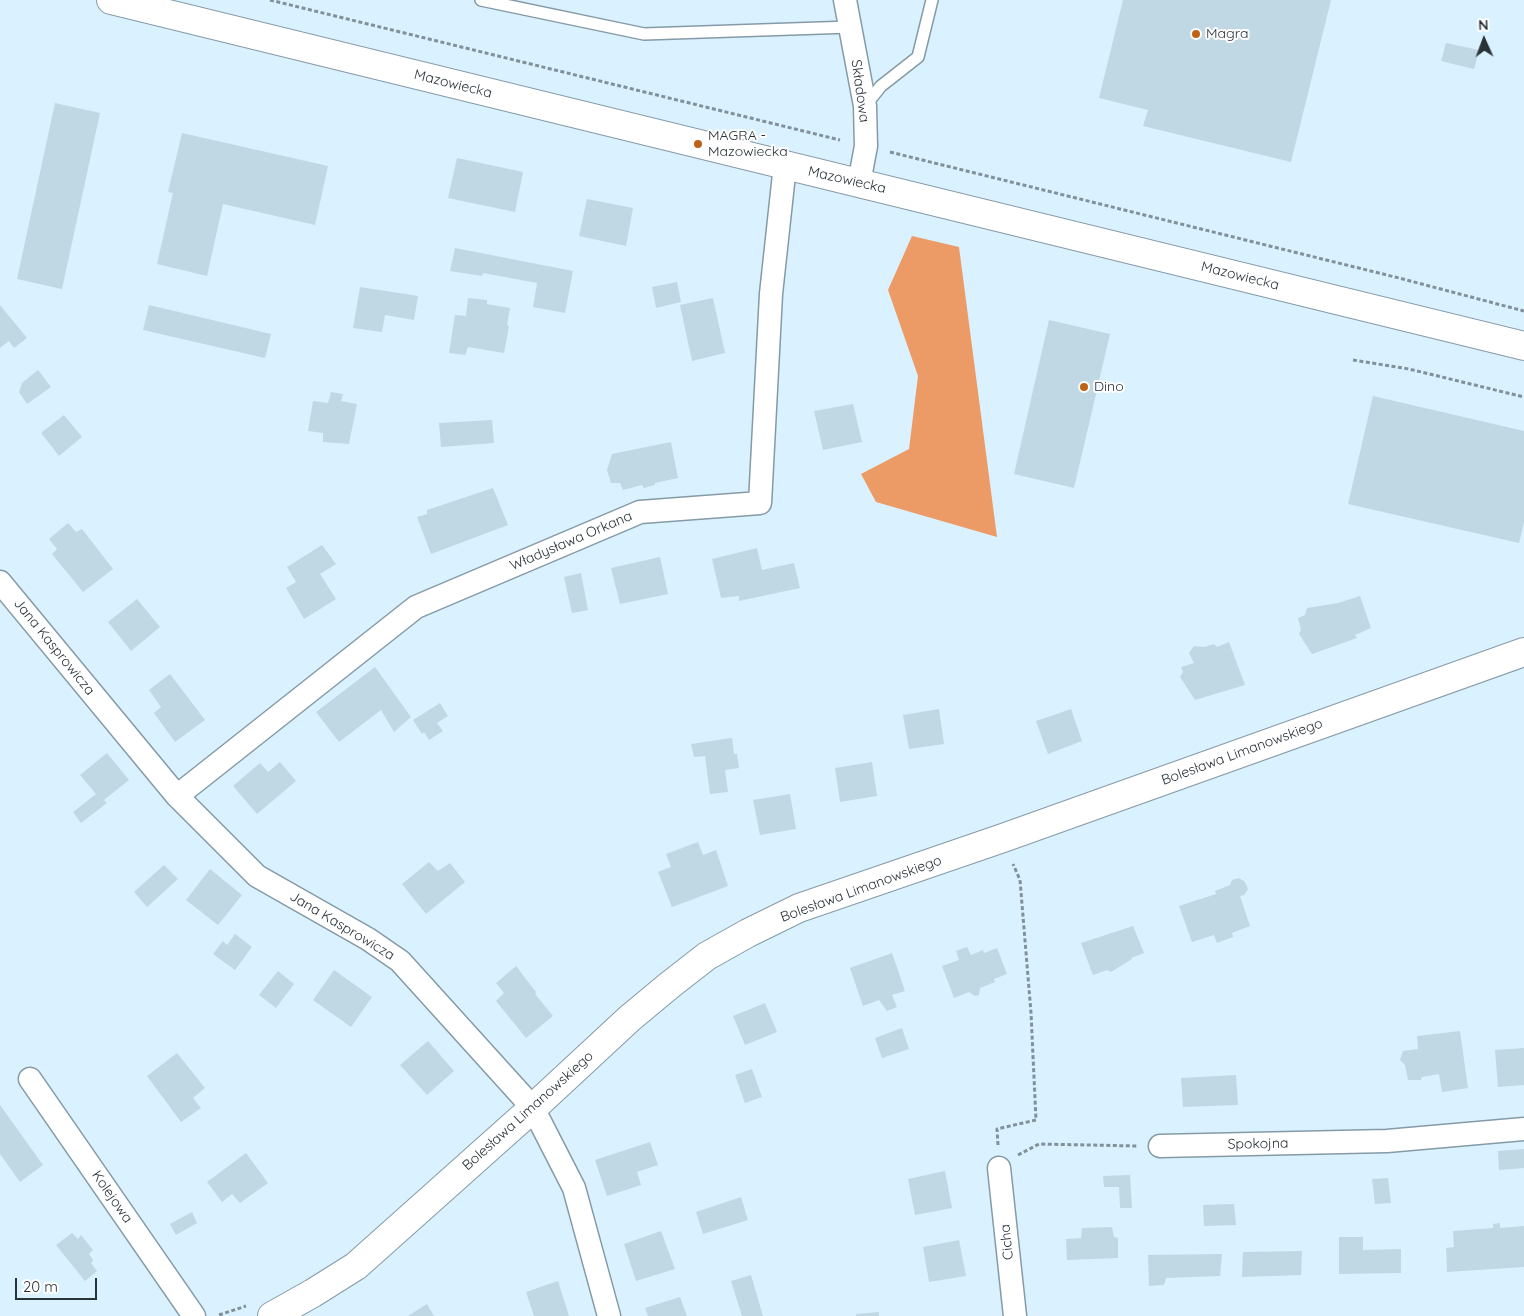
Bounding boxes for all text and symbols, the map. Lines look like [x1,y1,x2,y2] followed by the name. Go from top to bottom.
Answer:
[1459,15,1509,65] north arrow
[1478,16,1489,34] text: N
[1206,26,1249,42] place label: Magra
[1190,28,1202,40] marker: Magra
[847,59,873,123] street label: Składowa
[412,66,494,102] street label: Mazowiecka
[708,128,788,160] place label: MAGRA - Mazowiecka
[692,138,704,150] marker: MAGRA - Mazowiecka
[806,163,888,197] street label: Mazowiecka
[1199,258,1281,294] street label: Mazowiecka
[1094,379,1124,395] place label: Dino
[1078,381,1090,393] marker: Dino
[507,508,635,574] street label: Władysława Orkana
[10,595,98,699] street label: Jana Kasprowicza
[1159,715,1325,789] street label: Bolesława Limanowskiego
[778,852,944,926] street label: Bolesława Limanowskiego
[287,888,397,964] street label: Jana Kasprowicza
[459,1048,597,1174] street label: Bolesława Limanowskiego
[1227,1135,1289,1153] street label: Spokojna
[88,1168,136,1226] street label: Kolejowa
[997,1223,1017,1261] street label: Cicha
[18,1268,100,1300] scale bar
[23,1277,58,1296] text: 20 m

